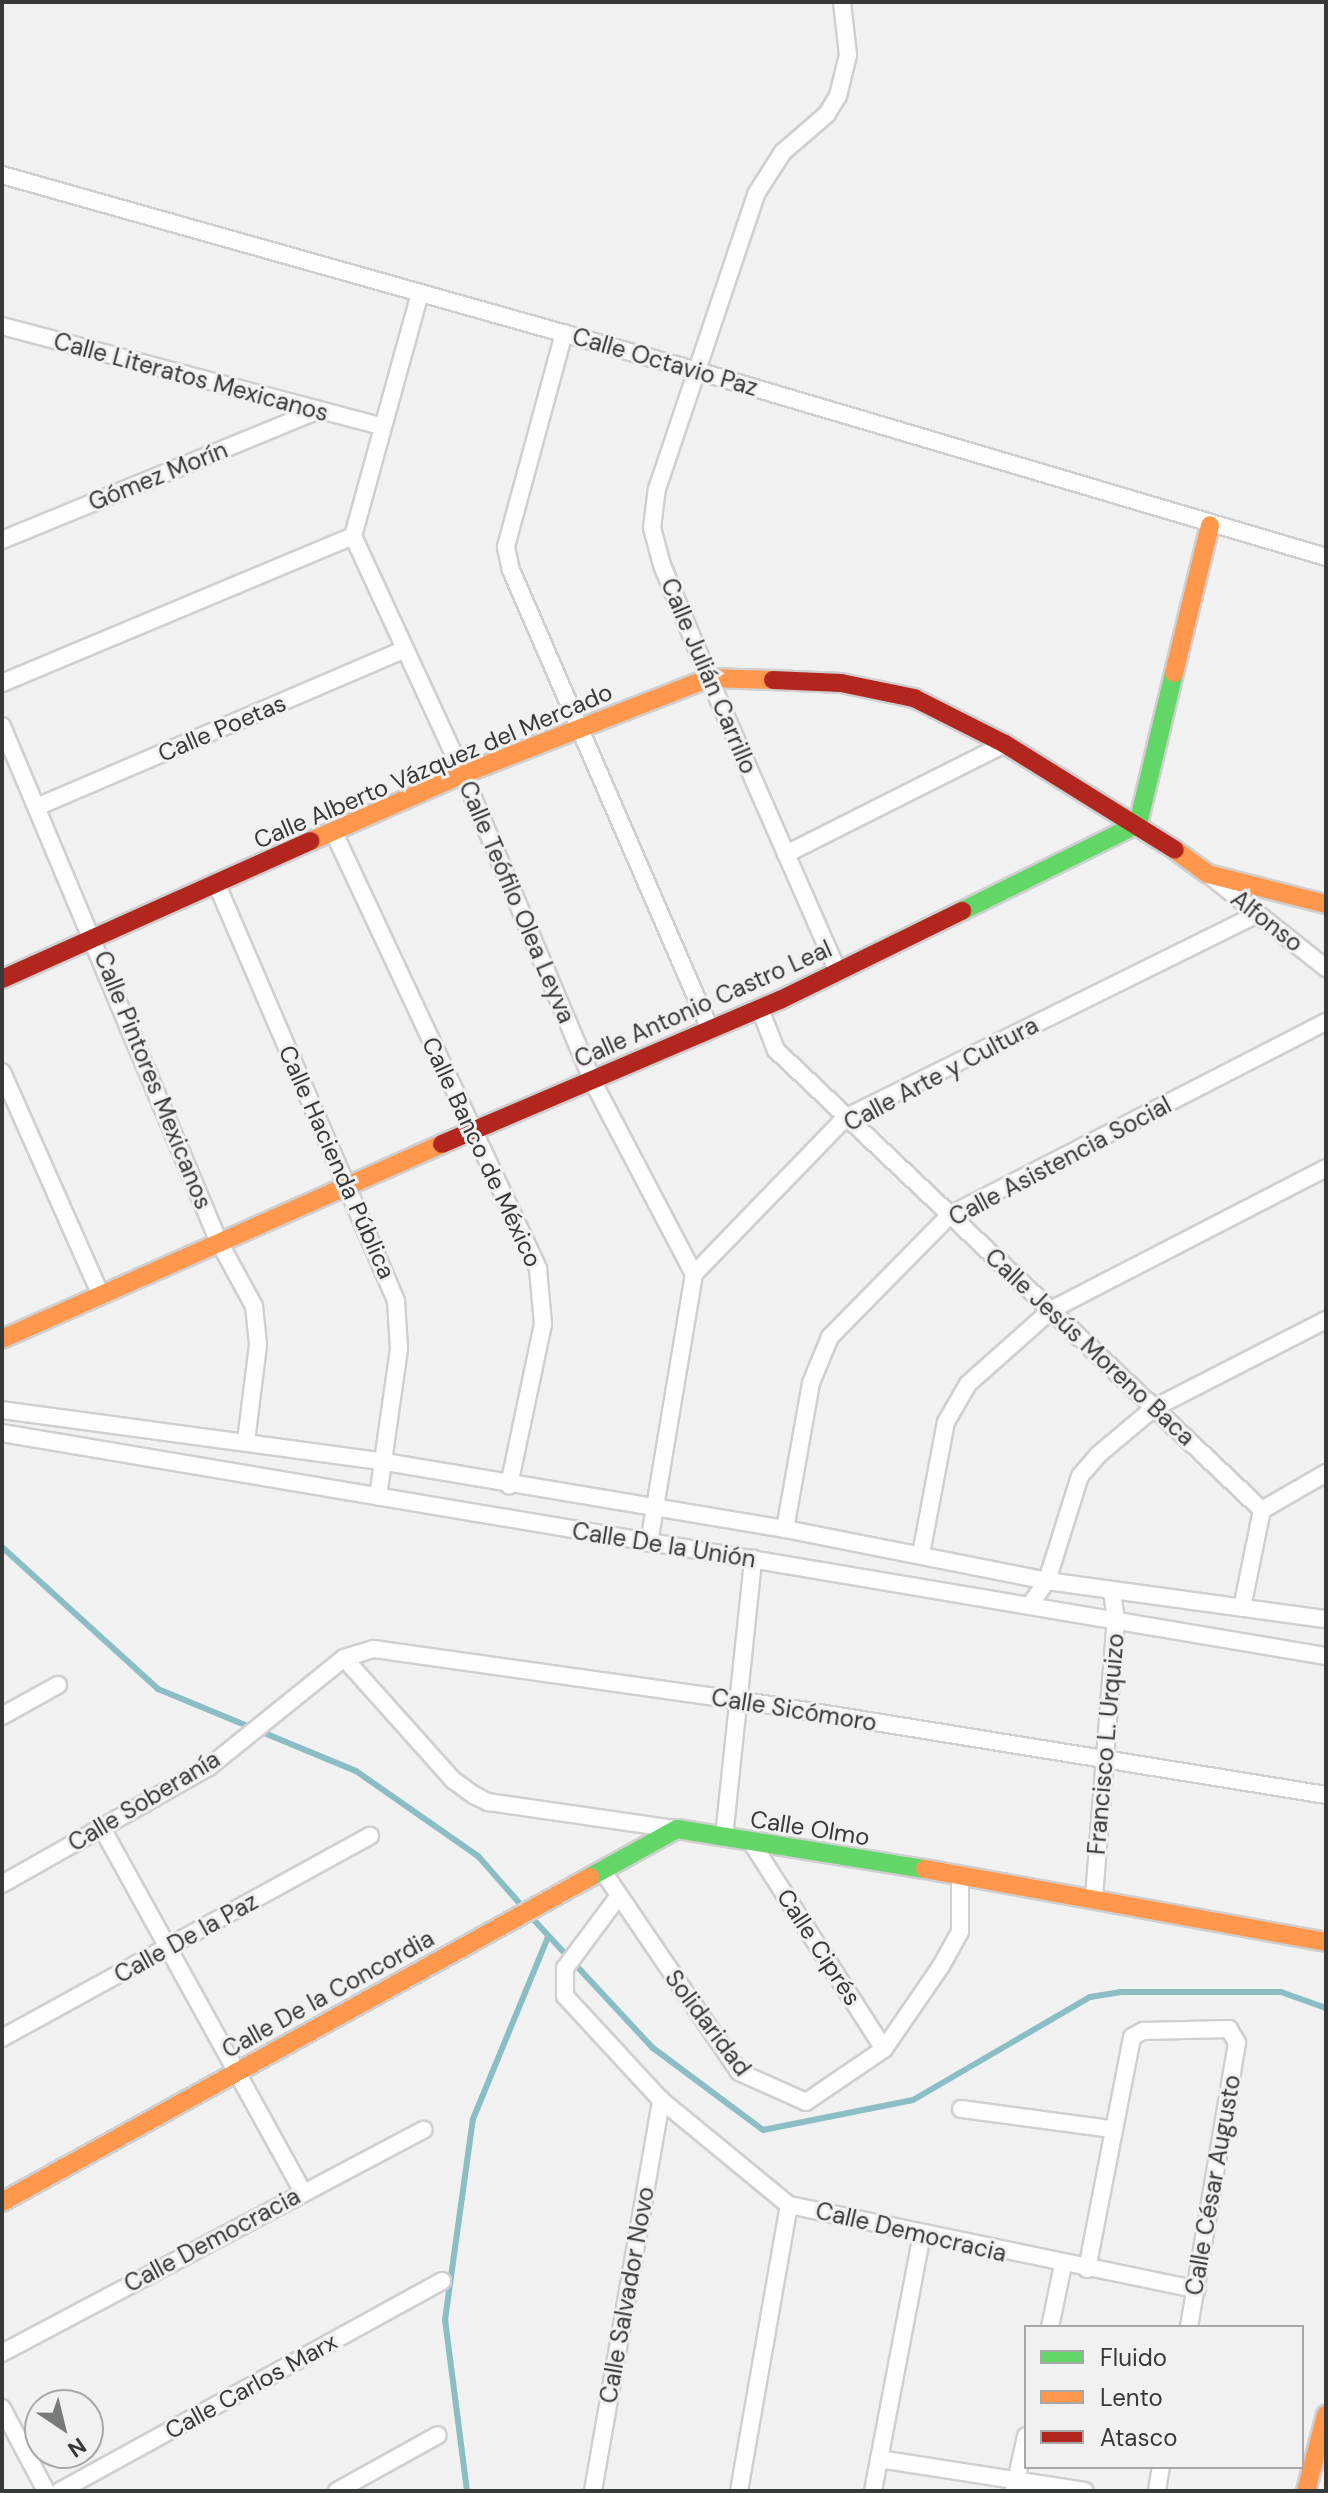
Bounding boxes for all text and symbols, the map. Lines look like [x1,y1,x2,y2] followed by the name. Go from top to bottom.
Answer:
[569,322,761,402] street label: Calle Octavio Paz
[50,326,332,428] street label: Calle Literatos Mexicanos
[84,435,232,517] street label: Gómez Morín
[655,574,763,778] street label: Calle Julián Carrillo
[249,677,617,855] street label: Calle Alberto Vázquez del Mercado
[154,688,290,768] street label: Calle Poetas
[453,777,581,1027] street label: Calle Teófilo Olea Leyva
[1225,884,1309,958] street label: Alfonso
[570,934,836,1074] street label: Calle Antonio Castro Leal
[88,947,218,1213] street label: Calle Pintores Mexicanos
[839,1011,1043,1137] street label: Calle Arte y Cultura
[416,1032,548,1272] street label: Calle Banco de México
[273,1041,401,1283] street label: Calle Hacienda Pública
[944,1090,1176,1232] street label: Calle Asistencia Social
[979,1242,1201,1452] street label: Calle Jesús Moreno Baca
[570,1516,758,1574] street label: Calle De la Unión
[1082,1632,1130,1856] street label: Francisco L. Urquizo
[709,1683,879,1737] street label: Calle Sicómoro
[63,1744,225,1858] street label: Calle Soberanía
[748,1804,872,1852] street label: Calle Olmo
[771,1883,867,2011] street label: Calle Ciprés
[109,1887,263,1989] street label: Calle De la Paz
[217,1924,439,2064] street label: Calle De la Concordia
[659,1964,757,2082] street label: Solidaridad
[1179,2072,1247,2298] street label: Calle César Augusto
[119,2182,305,2298] street label: Calle Democracia
[594,2184,660,2406] street label: Calle Salvador Novo
[813,2196,1009,2268] street label: Calle Democracia
[1024,2325,1304,2469] legend
[160,2327,342,2445] street label: Calle Carlos Marx
[1100,2342,1167,2373] text: Fluido
[1100,2382,1163,2413] text: Lento
[24,2389,104,2469] north arrow
[1100,2422,1177,2453] text: Atasco
[62,2431,92,2464] text: N

